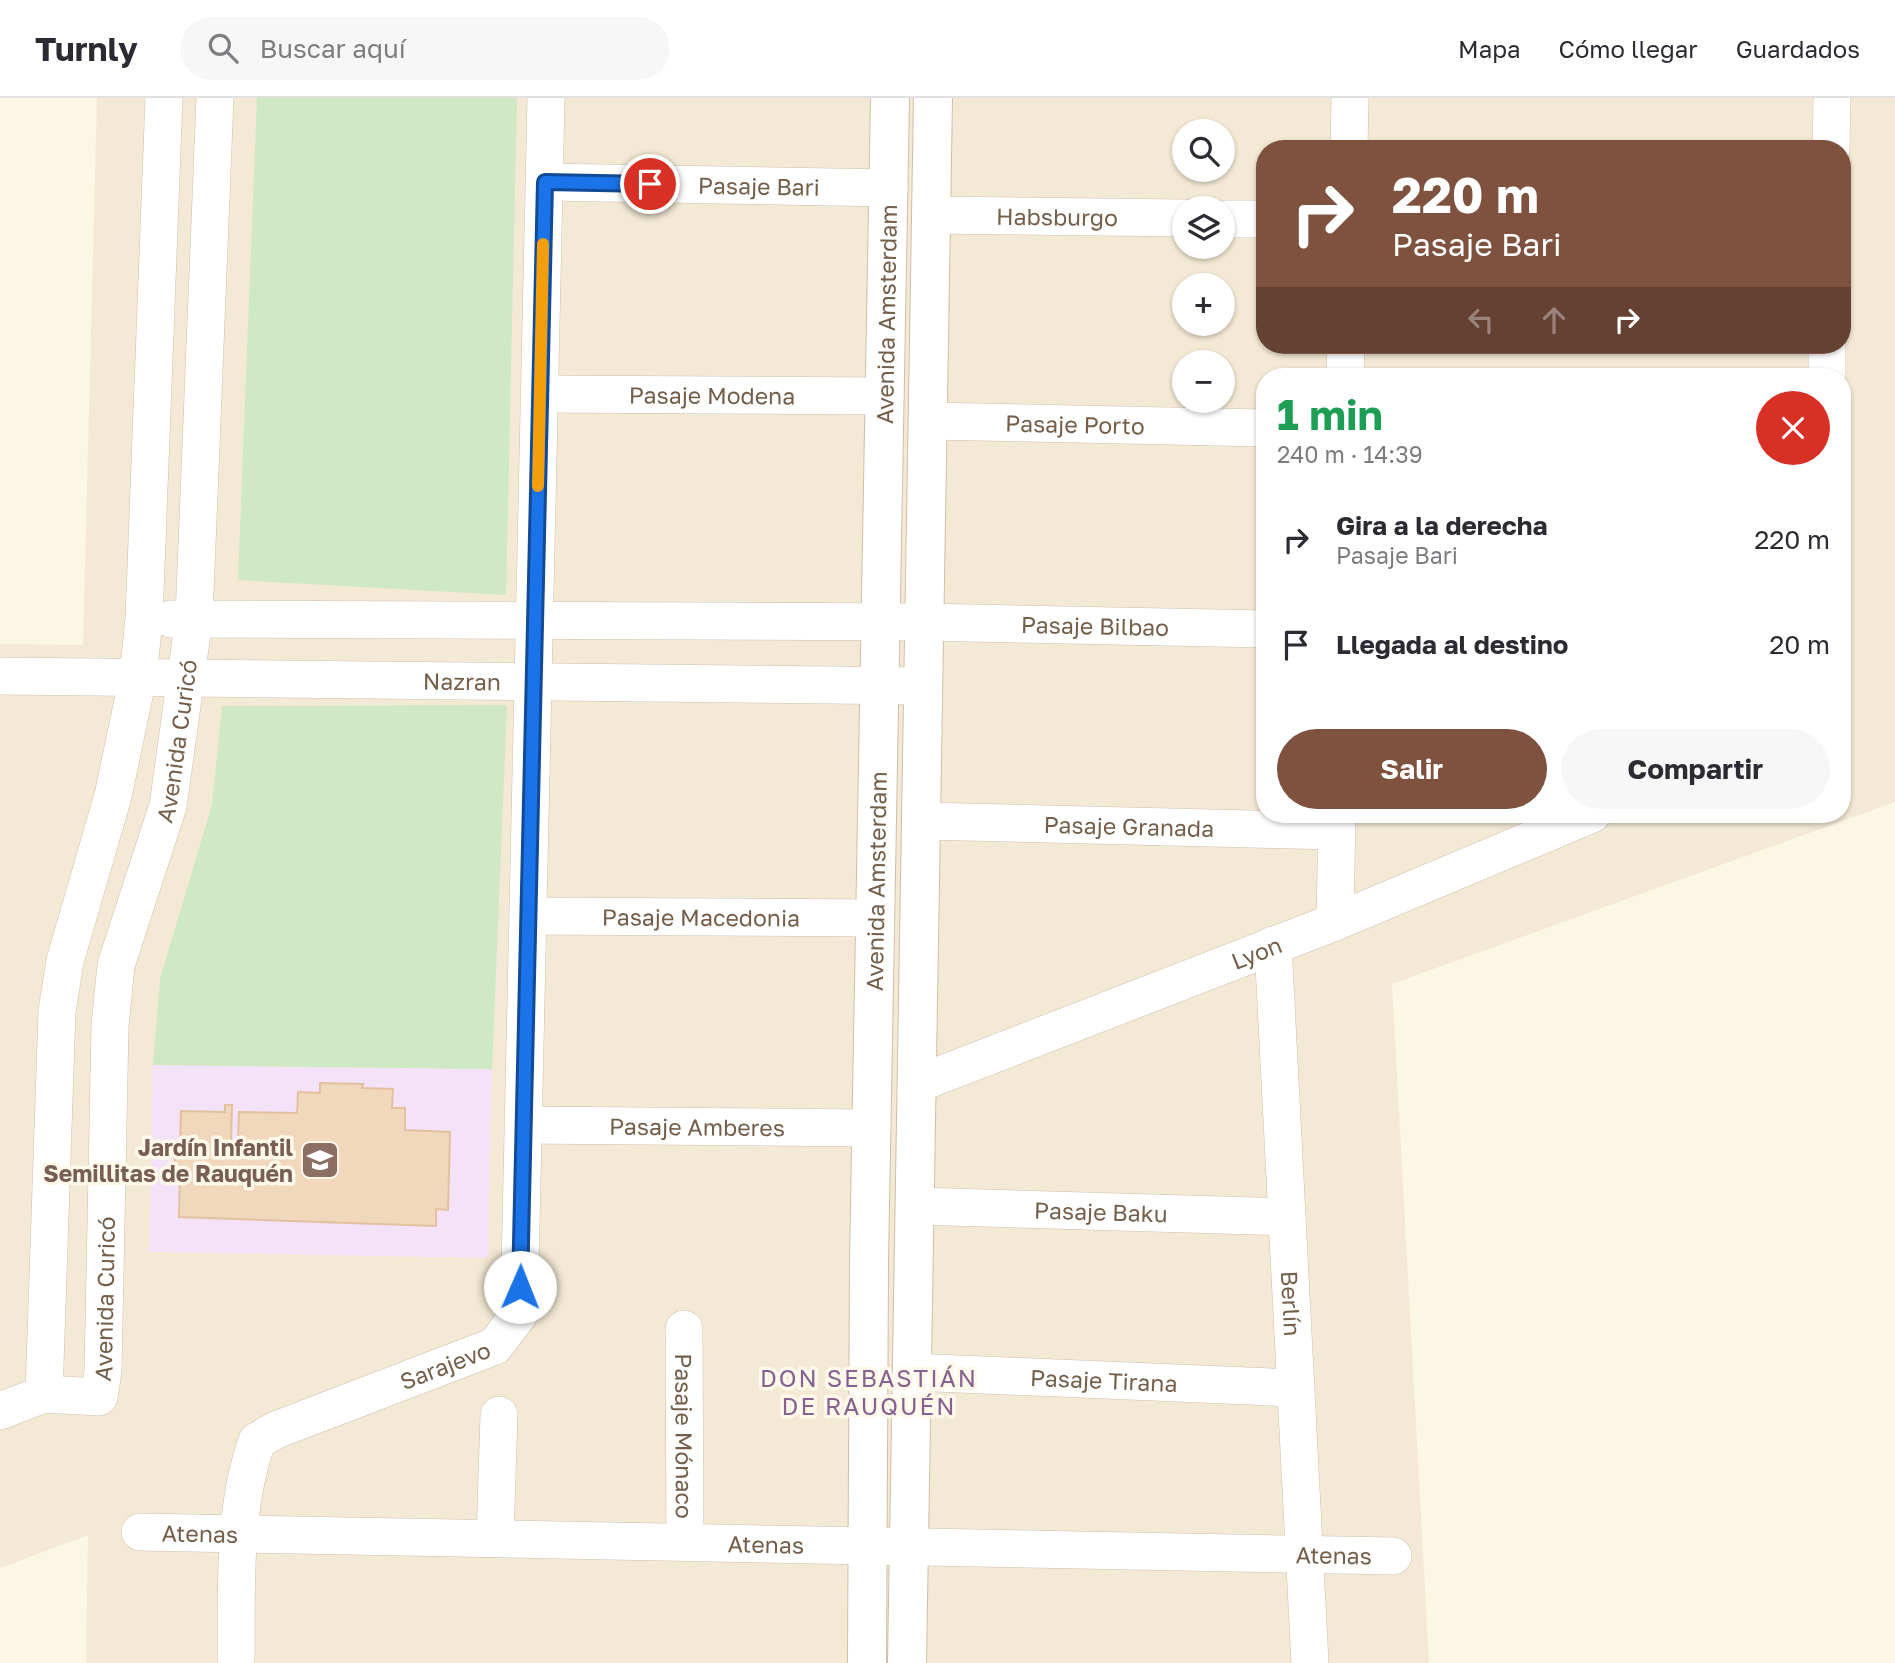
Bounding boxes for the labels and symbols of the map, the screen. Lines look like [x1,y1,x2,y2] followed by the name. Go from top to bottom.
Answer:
[620,154,680,214] pin
[698,171,820,201] street label: Pasaje Bari
[996,202,1118,231] street label: Habsburgo
[870,204,902,424] street label: Avenida Amsterdam
[629,381,795,409] street label: Pasaje Modena
[1005,409,1145,439] street label: Pasaje Porto
[1021,610,1169,641] street label: Pasaje Bilbao
[150,658,202,826] street label: Avenida Curicó
[423,667,501,695] street label: Nazran
[860,771,892,991] street label: Avenida Amsterdam
[1043,810,1215,842] street label: Pasaje Granada
[602,902,800,932] street label: Pasaje Macedonia
[1227,930,1286,975] street label: Lyon
[609,1112,785,1141] street label: Pasaje Amberes
[43,1133,293,1187] place label: Jardín Infantil Semillitas de Rauquén
[299,1139,341,1181] school or university icon: Jardín Infantil Semillitas de Rauquén
[1034,1196,1168,1227] street label: Pasaje Baku
[88,1216,120,1383] street label: Avenida Curicó
[483,1250,557,1324] position arrow
[1276,1270,1307,1337] street label: Berlín
[396,1335,494,1395] street label: Sarajevo
[670,1353,699,1519] street label: Pasaje Mónaco
[760,1363,978,1420] district label: DON SEBASTIÁN DE RAUQUÉN
[1029,1363,1178,1397] street label: Pasaje Tirana
[162,1518,238,1548] street label: Atenas
[727,1529,804,1559] street label: Atenas
[1295,1540,1372,1570] street label: Atenas

